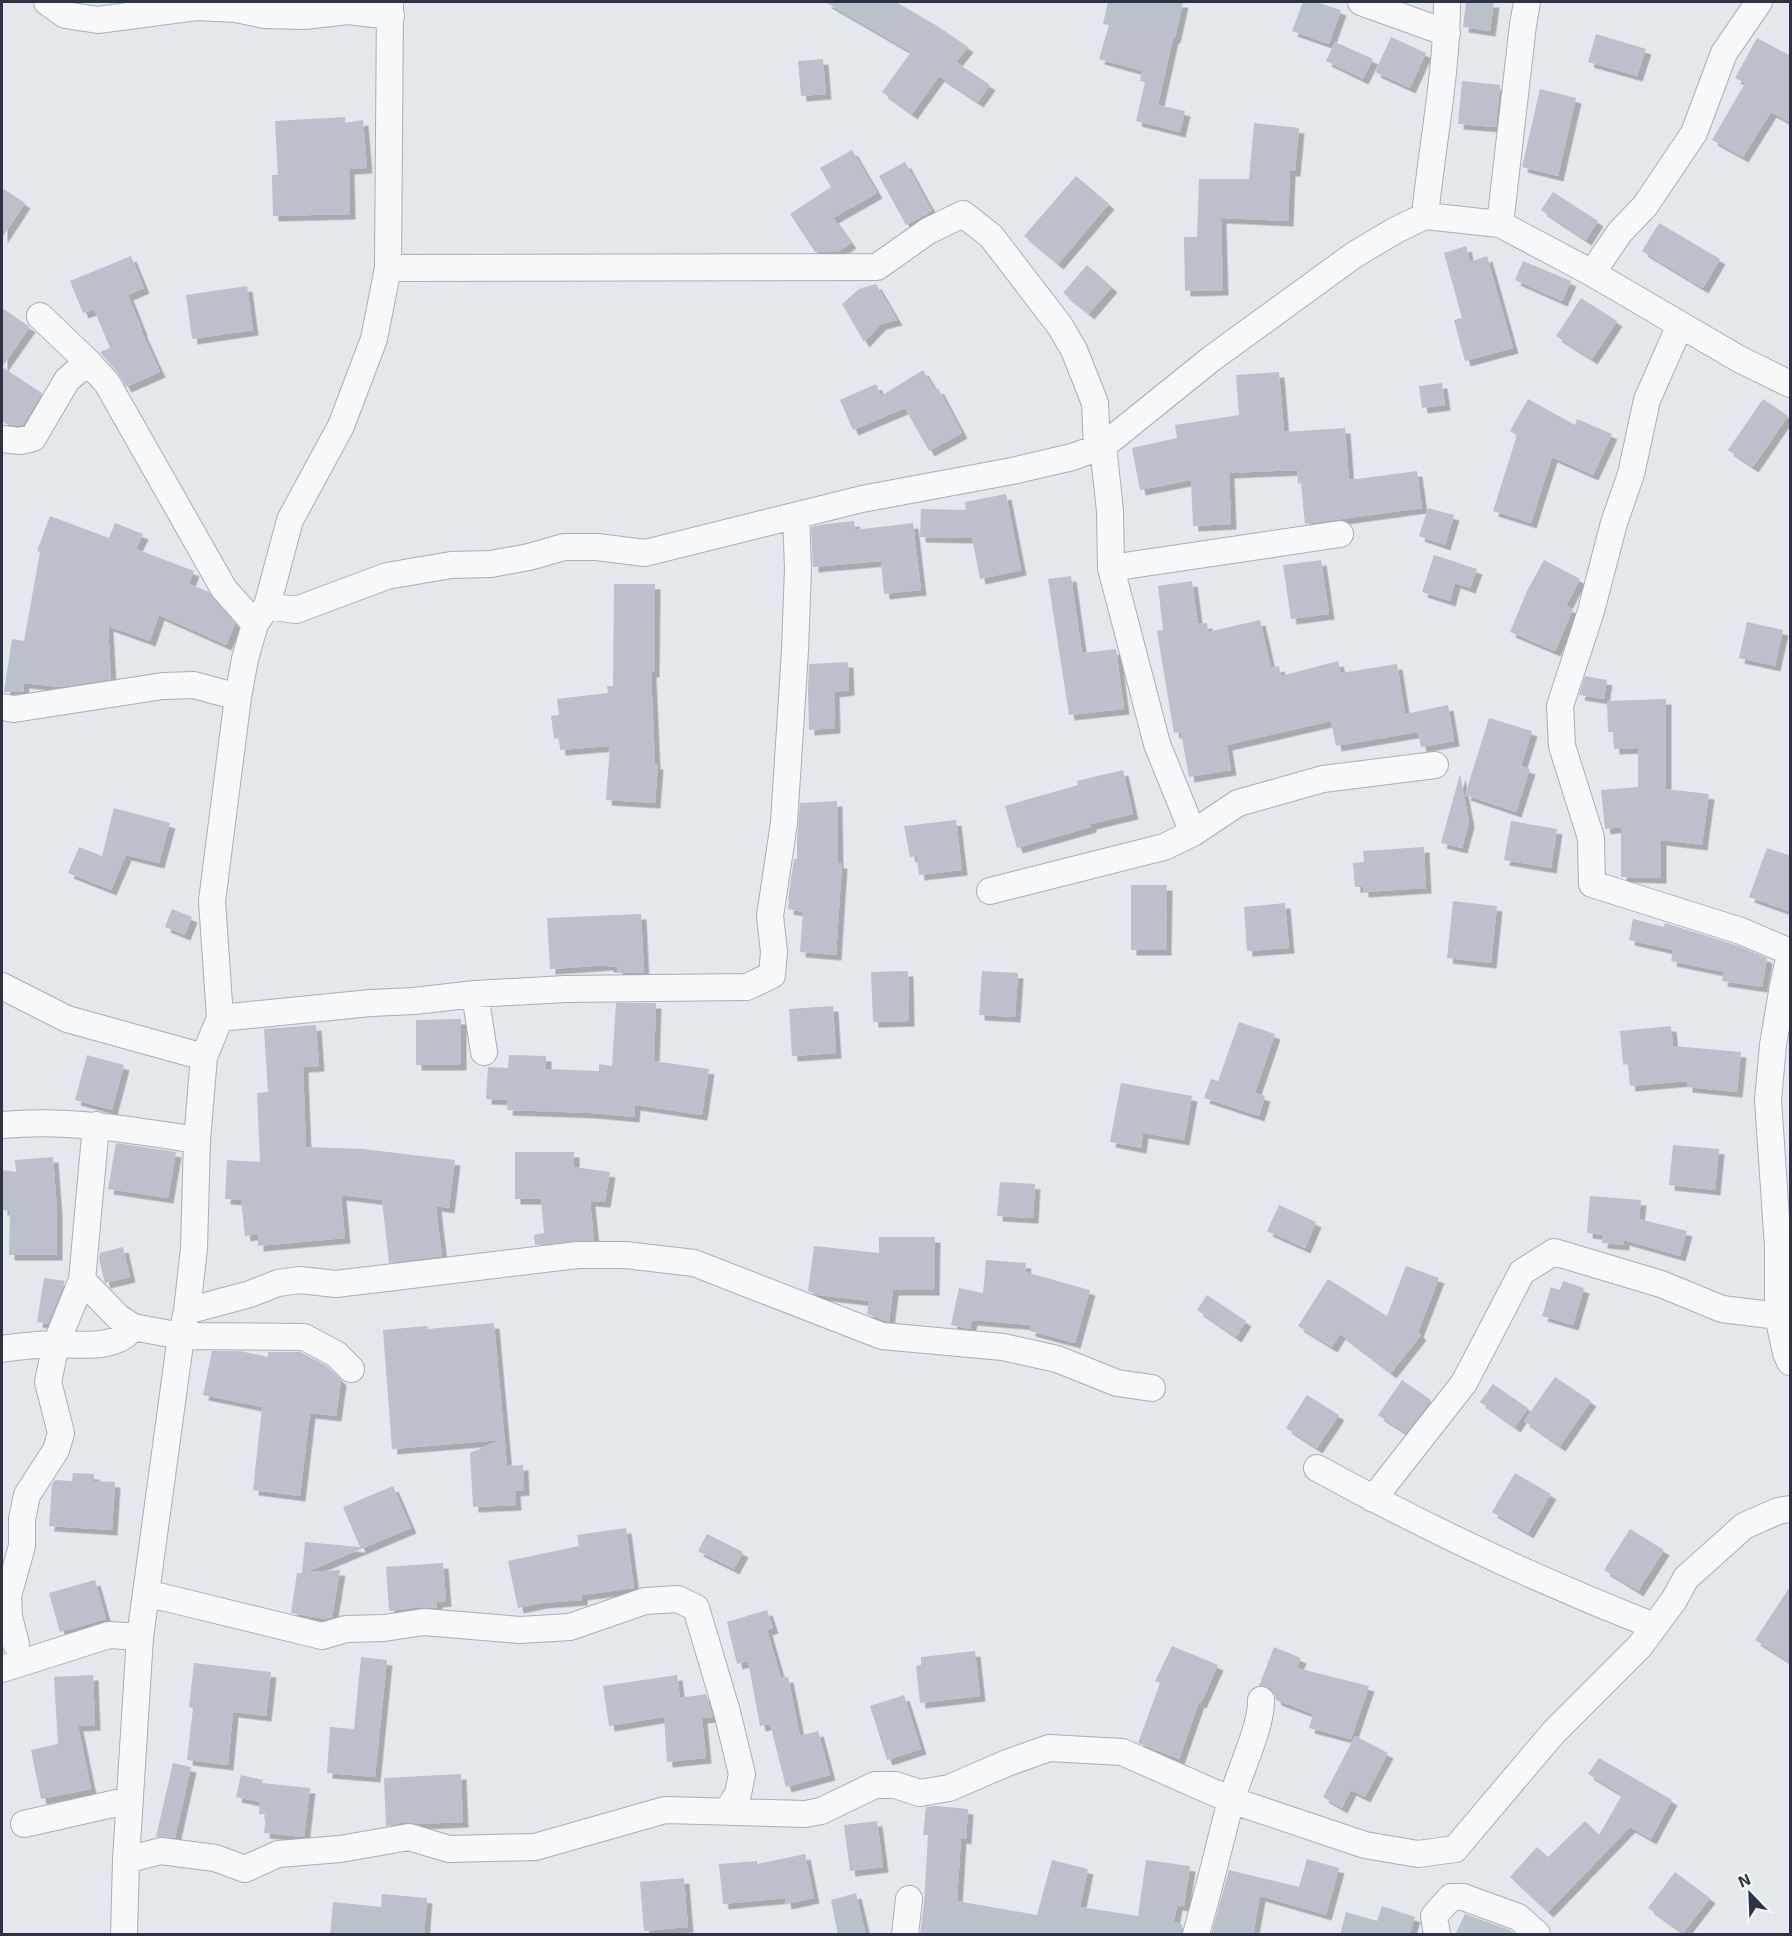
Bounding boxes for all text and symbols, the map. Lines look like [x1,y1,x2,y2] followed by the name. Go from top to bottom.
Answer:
[1720,1864,1780,1924] north arrow
[1735,1869,1753,1891] text: N

